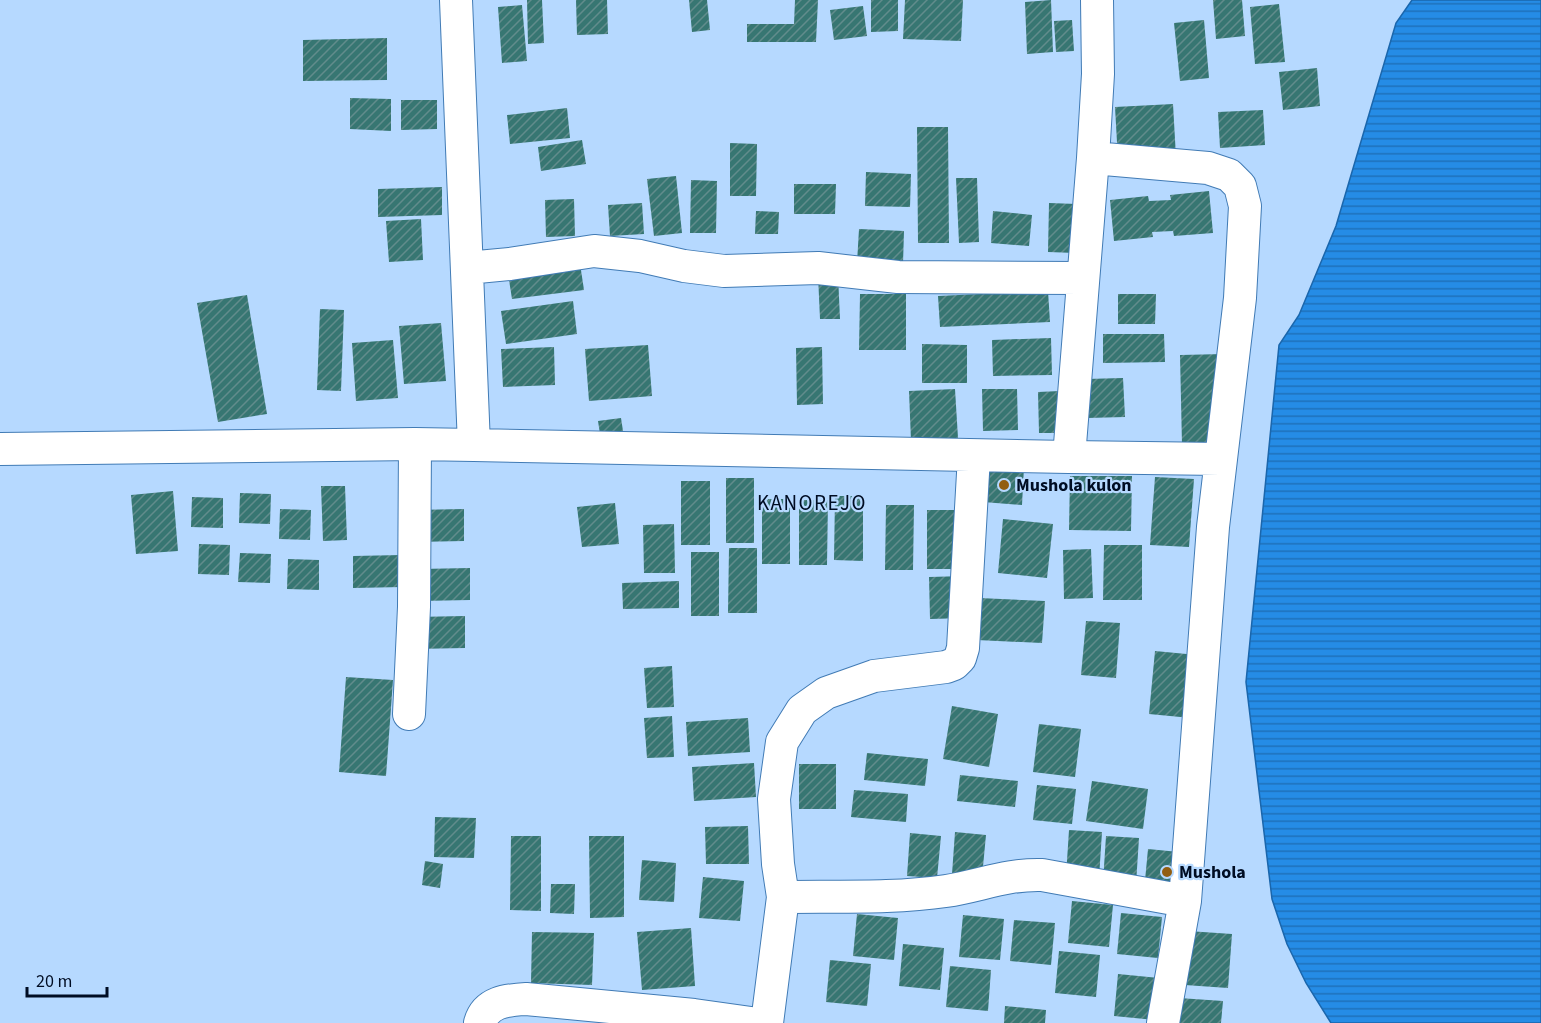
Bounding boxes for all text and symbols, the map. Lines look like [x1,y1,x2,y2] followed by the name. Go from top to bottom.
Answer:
[1016,473,1132,498] place label: Mushola kulon
[997,478,1011,492] marker: Mushola kulon
[757,488,867,518] district label: KANOREJO
[1179,860,1246,885] place label: Mushola
[1160,865,1174,879] marker: Mushola
[27,960,106,998] scale bar
[36,969,72,994] text: 20 m

